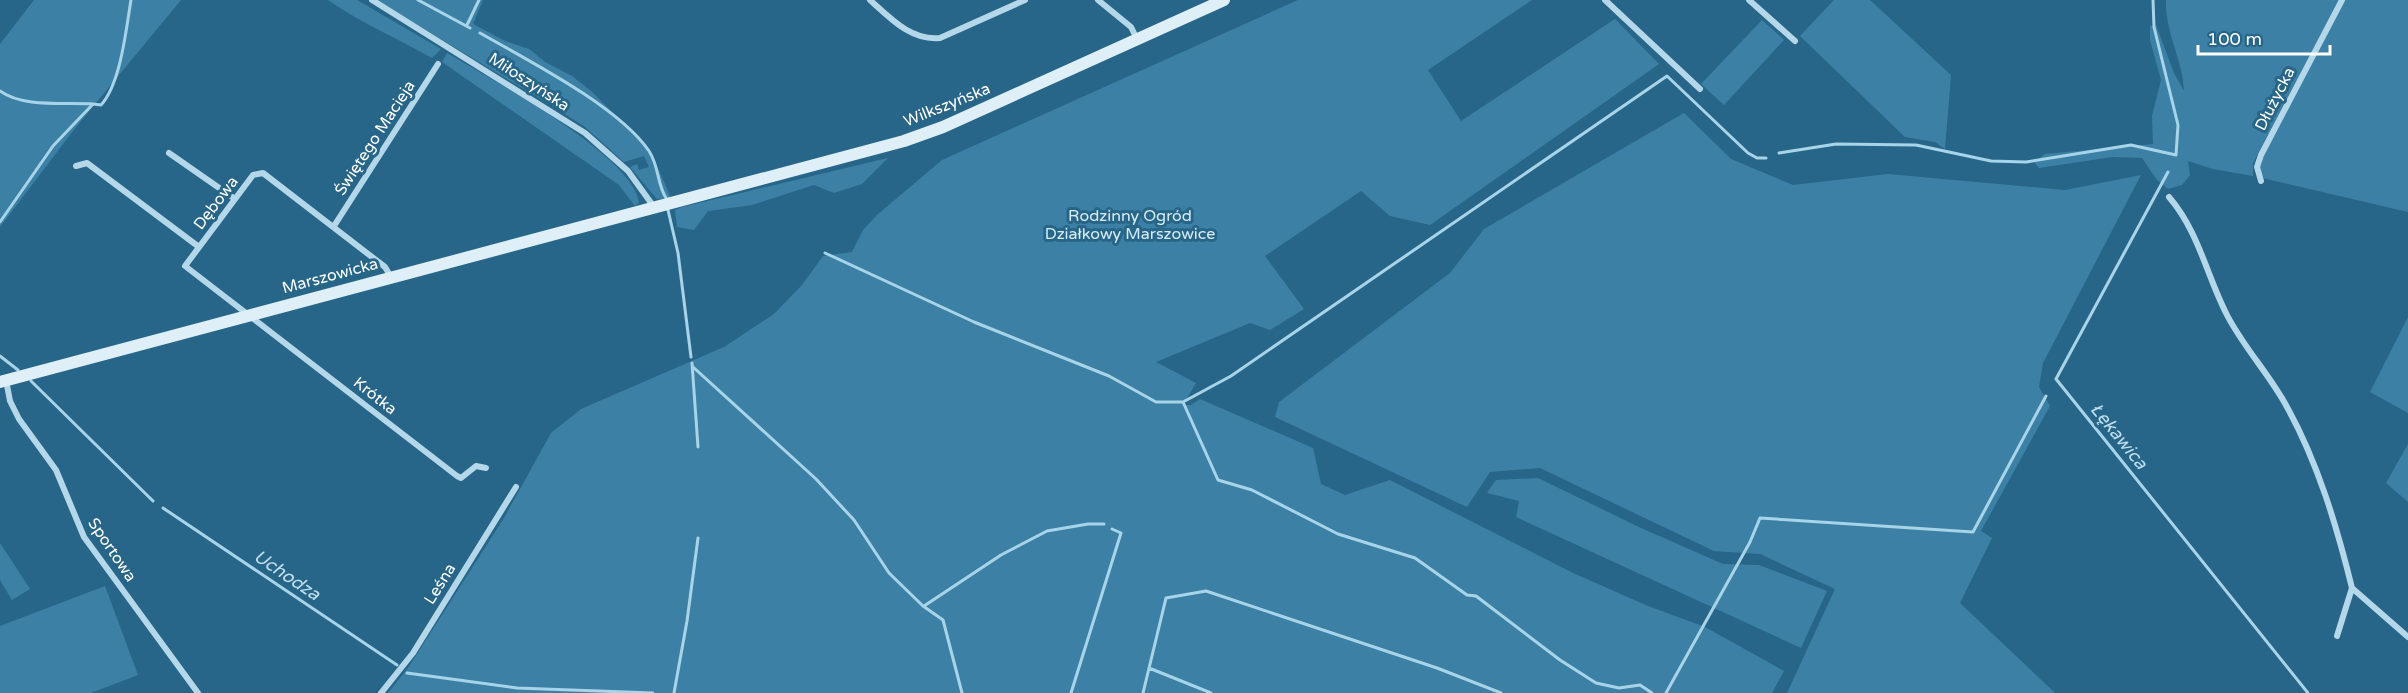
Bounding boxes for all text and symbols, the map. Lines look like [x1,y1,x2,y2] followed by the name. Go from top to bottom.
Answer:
[2198,18,2330,56] scale bar
[2207,28,2262,50] text: 100 m
[485,48,573,116] street label: Miłoszyńska
[2251,64,2299,134] street label: Dłużycka
[330,77,420,199] street label: Świętego Macieja
[901,79,993,131] street label: Wilkszyńska
[189,172,243,234] street label: Dębowa
[1045,206,1215,244] park label: Rodzinny Ogród Działkowy Marszowice
[280,254,380,298] street label: Marszowicka
[349,373,401,419] street label: Krótka
[2086,399,2153,474] water label: Łękawica
[83,514,141,586] street label: Sportowa
[250,545,325,606] water label: Uchodza
[420,560,460,608] street label: Leśna

